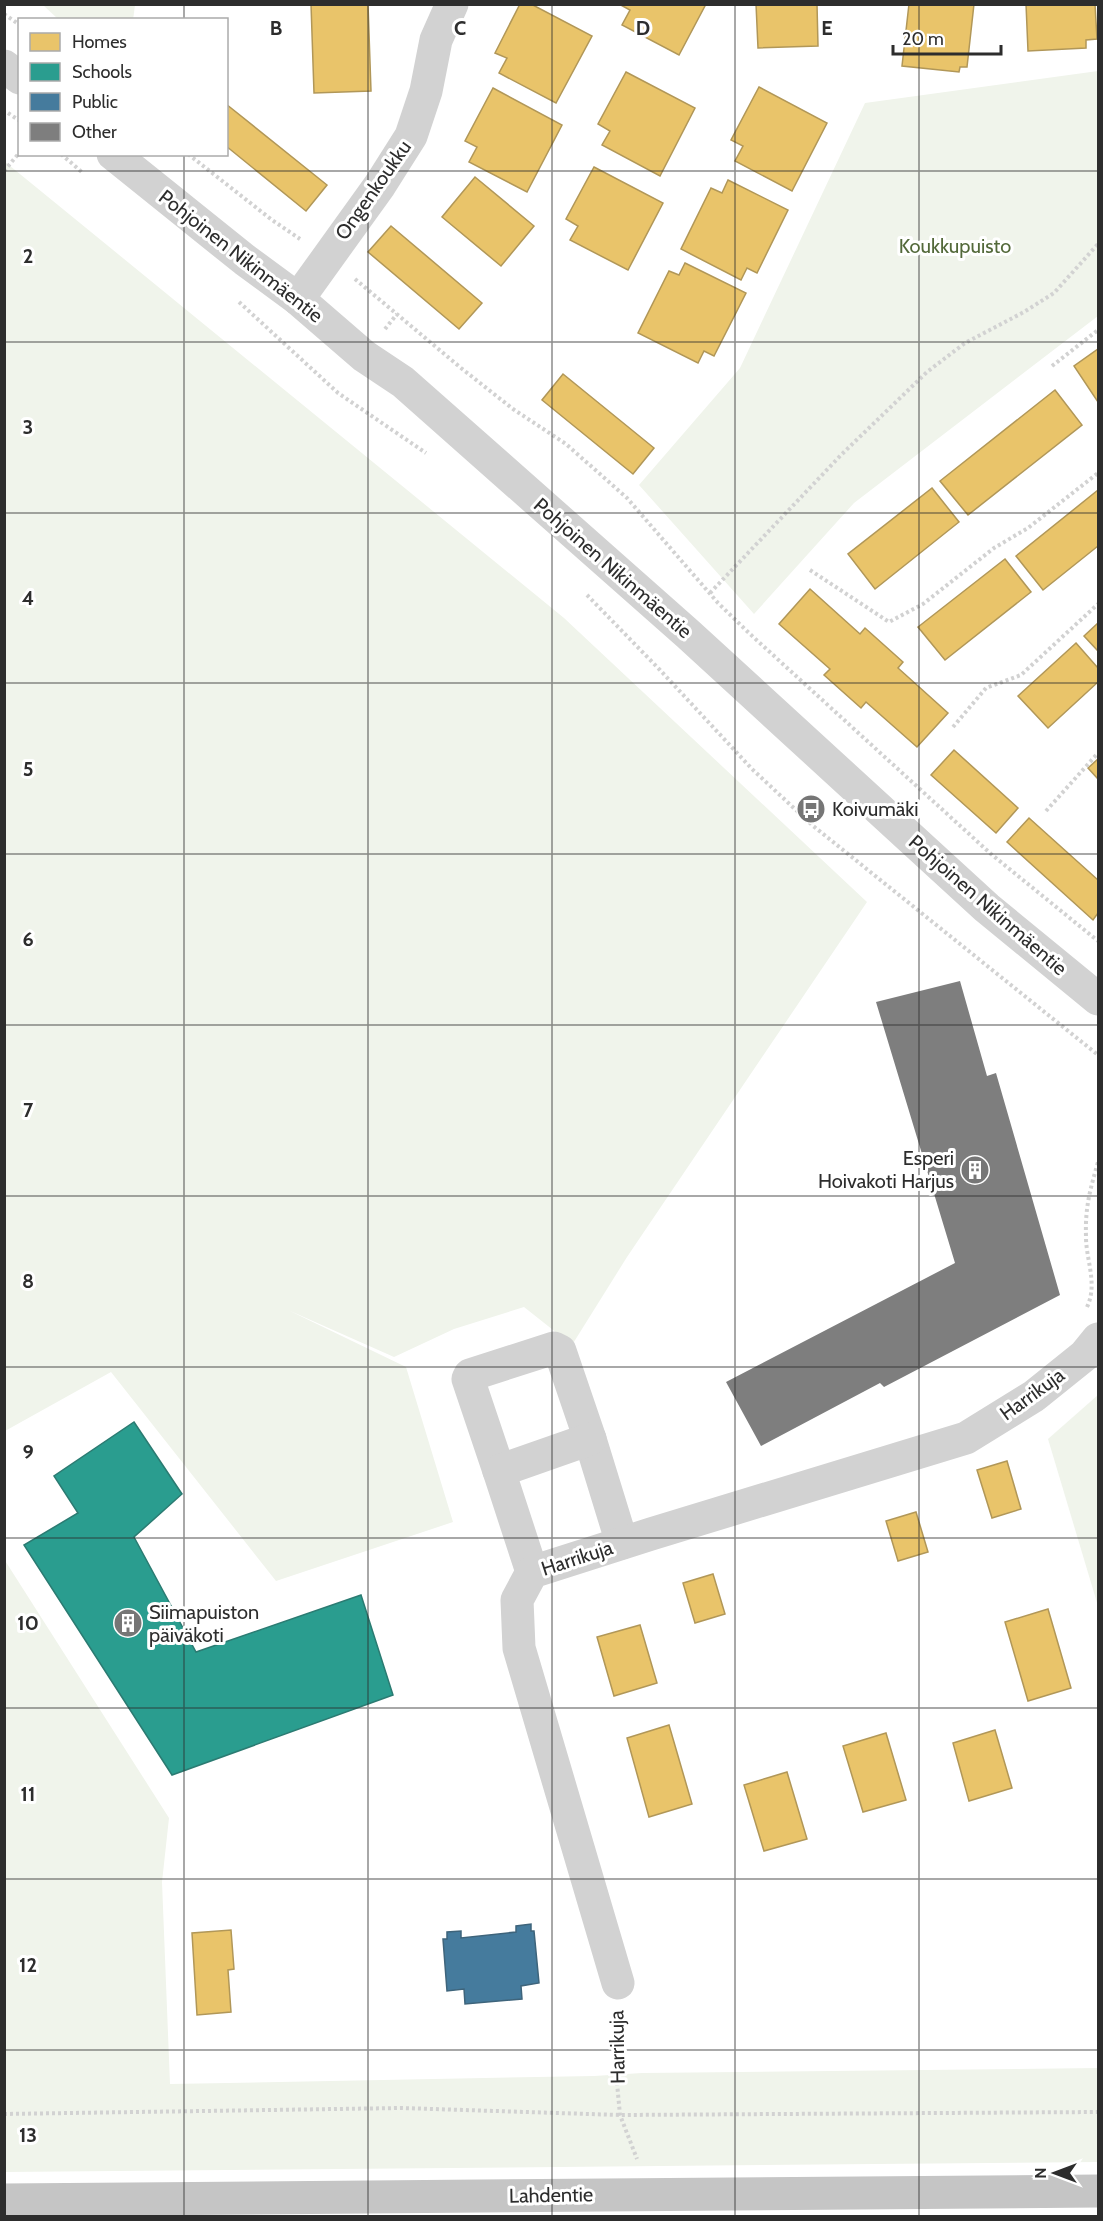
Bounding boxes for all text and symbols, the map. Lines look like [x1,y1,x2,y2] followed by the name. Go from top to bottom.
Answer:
[270,16,282,40] text: B
[454,16,466,40] text: C
[636,16,650,40] text: D
[821,16,833,40] text: E
[18,18,228,156] legend
[893,18,1001,56] scale bar
[902,28,944,50] text: 20 m
[72,31,127,53] text: Homes
[72,61,132,83] text: Schools
[72,91,118,113] text: Public
[72,121,117,143] text: Other
[330,136,416,244] street label: Ongenkoukku
[154,184,328,328] street label: Pohjoinen Nikinmäentie
[899,234,1011,258] park label: Koukkupuisto
[23,244,33,268] text: 2
[23,415,33,439] text: 3
[529,493,697,643] street label: Pohjoinen Nikinmäentie
[22,586,34,610] text: 4
[23,757,33,781] text: 5
[795,793,827,825] bus stop icon: Koivumäki
[832,797,919,821] place label: Koivumäki
[904,830,1072,980] street label: Pohjoinen Nikinmäentie
[22,927,34,951] text: 6
[23,1098,34,1122] text: 7
[818,1146,954,1193] place label: Esperi Hoivakoti Harjus
[959,1154,991,1186] building icon: Esperi Hoivakoti Harjus
[22,1269,34,1293] text: 8
[995,1362,1069,1425] street label: Harrikuja
[22,1440,34,1464] text: 9
[538,1535,616,1581] street label: Harrikuja
[149,1600,259,1647] place label: Siimapuiston päiväkoti
[112,1607,144,1639] building icon: Siimapuiston päiväkoti
[17,1611,39,1635] text: 10
[21,1782,35,1806] text: 11
[19,1953,37,1977] text: 12
[604,2010,630,2084] street label: Harrikuja
[19,2123,37,2147] text: 13
[1025,2143,1085,2203] north arrow
[1031,2167,1050,2179] text: N
[509,2182,593,2208] street label: Lahdentie

